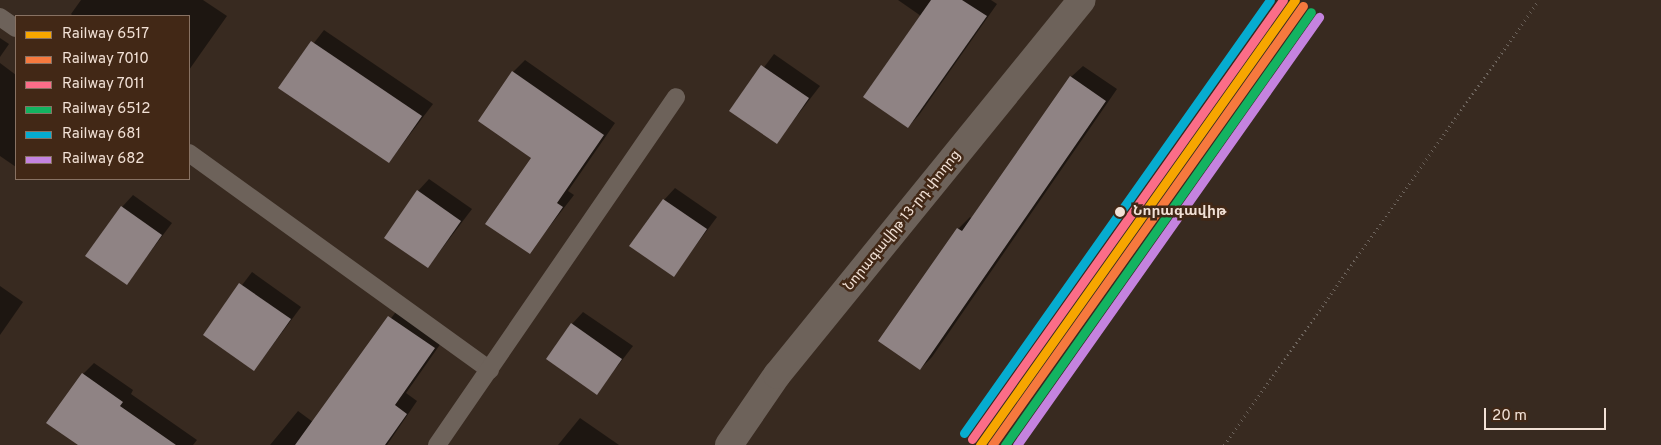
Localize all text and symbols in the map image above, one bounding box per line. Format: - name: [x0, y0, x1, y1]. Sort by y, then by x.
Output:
- legend: [15, 15, 190, 180]
- text: Railway 6517: [62, 25, 149, 44]
- text: Railway 7010: [62, 50, 149, 69]
- text: Railway 7011: [62, 75, 145, 94]
- text: Railway 6512: [62, 100, 150, 119]
- text: Railway 681: [62, 125, 141, 144]
- street label: Նորագավիթ 13-րդ փողոց: [841, 147, 965, 295]
- text: Railway 682: [62, 150, 144, 169]
- marker: Նորագավիթ: [1111, 203, 1129, 221]
- place label: Նորագավիթ: [1133, 204, 1227, 220]
- scale bar: [1486, 398, 1608, 430]
- text: 20 m: [1492, 407, 1527, 426]

